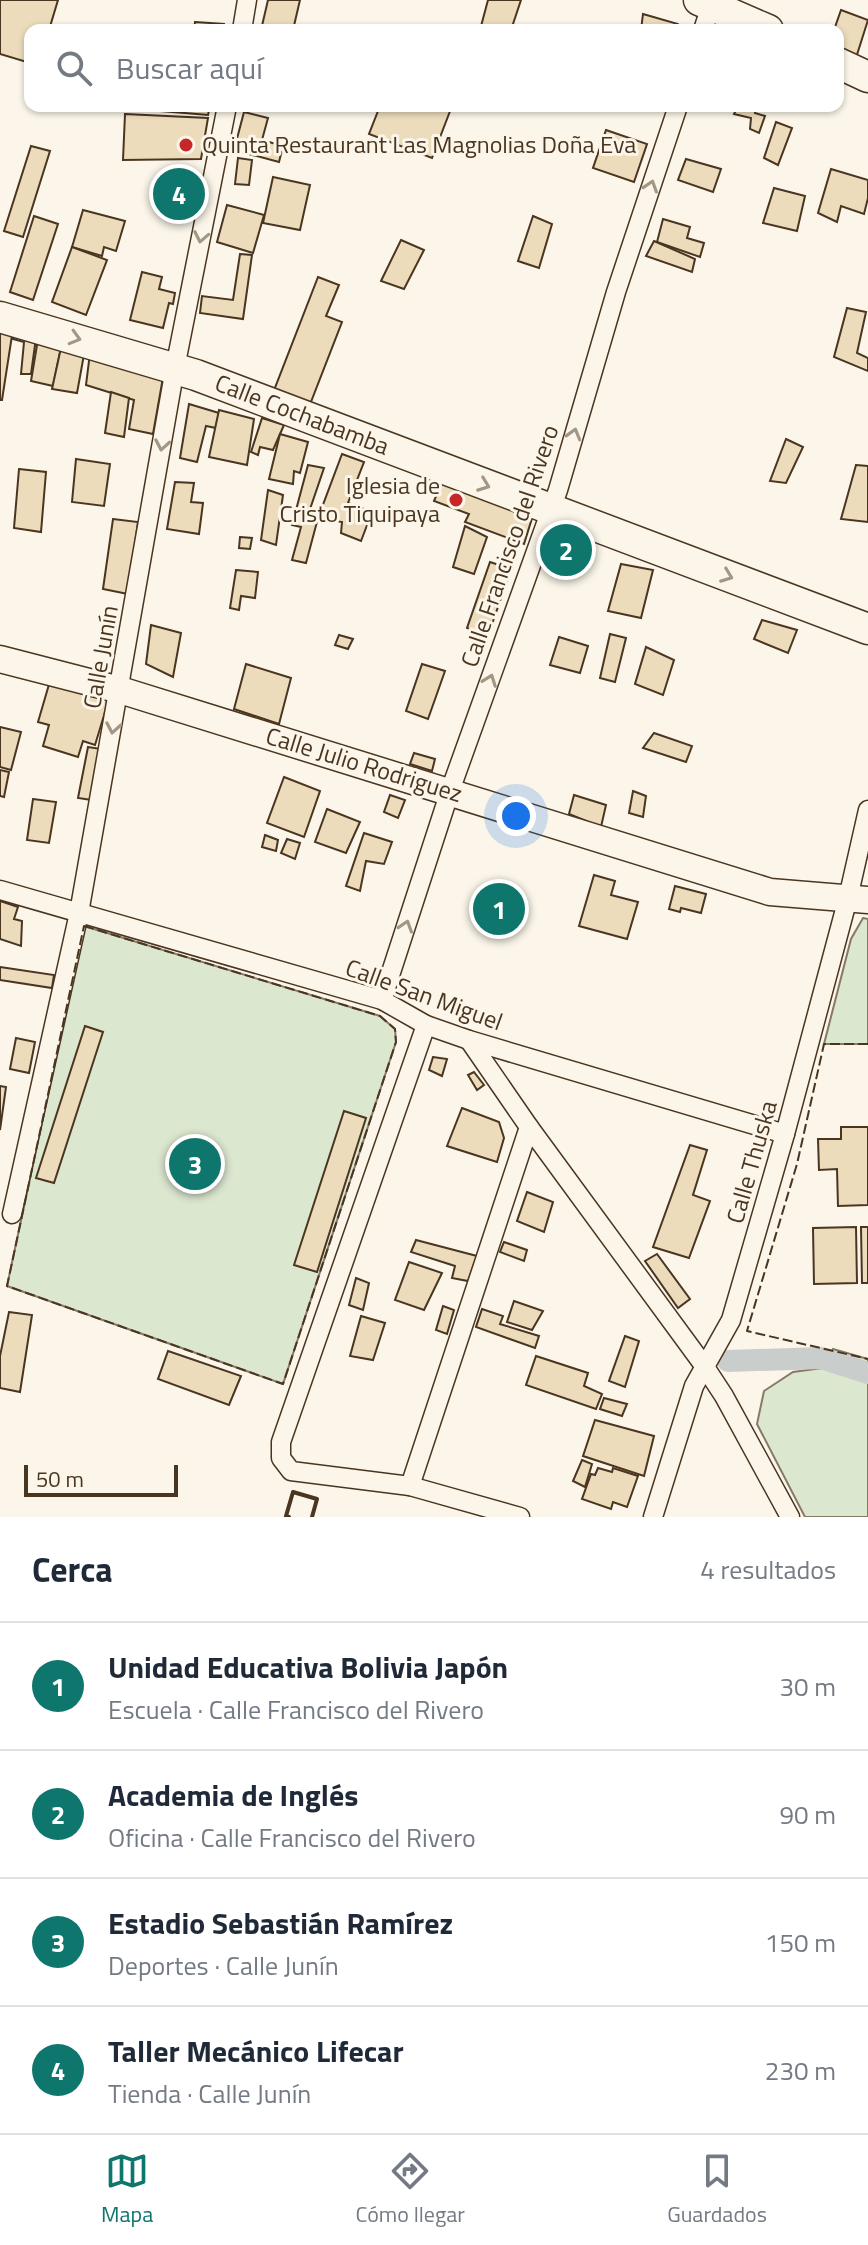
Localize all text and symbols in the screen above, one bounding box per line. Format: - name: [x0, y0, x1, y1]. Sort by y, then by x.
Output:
- search box: [24, 24, 844, 112]
- text: Buscar aquí: [116, 45, 263, 91]
- icon: search: [52, 46, 96, 90]
- place label: Quinta Restaurant Las Magnolias Doña Eva: [202, 126, 636, 162]
- marker: Quinta Restaurant Las Magnolias Doña Eva: [177, 136, 195, 154]
- pin: 4: [153, 164, 205, 224]
- one-way arrow: [642, 180, 658, 194]
- one-way arrow: [193, 231, 210, 244]
- one-way arrow: [67, 329, 81, 346]
- street label: Calle Cochabamba: [210, 364, 395, 464]
- street label: Calle Francisco del Rivero: [451, 420, 567, 672]
- one-way arrow: [565, 428, 581, 442]
- one-way arrow: [154, 438, 171, 451]
- place label: Iglesia de Cristo Tiquipaya: [279, 467, 440, 531]
- one-way arrow: [476, 475, 490, 492]
- marker: Iglesia de Cristo Tiquipaya: [447, 491, 465, 509]
- pin: 2: [540, 520, 592, 580]
- one-way arrow: [719, 567, 733, 583]
- street label: Calle Junín: [73, 602, 127, 711]
- one-way arrow: [480, 674, 496, 688]
- street label: Calle Julio Rodriguez: [262, 717, 467, 811]
- one-way arrow: [105, 722, 122, 735]
- your location: [496, 796, 536, 836]
- pin: 1: [473, 879, 525, 939]
- one-way arrow: [397, 920, 413, 934]
- street label: Calle San Miguel: [341, 949, 508, 1039]
- street label: Calle Thuska: [716, 1096, 786, 1227]
- pin: 3: [169, 1134, 221, 1194]
- scale bar: [24, 1461, 178, 1497]
- text: 50 m: [36, 1462, 84, 1496]
- text: Cerca: [32, 1543, 113, 1595]
- text: 4 resultados: [700, 1550, 836, 1589]
- text: Unidad Educativa Bolivia Japón: [108, 1644, 508, 1690]
- text: 1: [51, 1667, 65, 1706]
- text: 30 m: [779, 1667, 836, 1706]
- text: Escuela · Calle Francisco del Rivero: [108, 1690, 484, 1729]
- text: Academia de Inglés: [108, 1772, 358, 1818]
- text: 2: [51, 1795, 65, 1834]
- text: 90 m: [779, 1795, 836, 1834]
- text: Oficina · Calle Francisco del Rivero: [108, 1818, 476, 1857]
- text: Estadio Sebastián Ramírez: [108, 1900, 453, 1946]
- text: 3: [51, 1923, 65, 1962]
- text: 150 m: [765, 1923, 836, 1962]
- text: Deportes · Calle Junín: [108, 1946, 339, 1985]
- text: Taller Mecánico Lifecar: [108, 2028, 404, 2074]
- text: 4: [51, 2051, 65, 2090]
- text: 230 m: [765, 2051, 836, 2090]
- text: Tienda · Calle Junín: [108, 2074, 311, 2113]
- tab: Mapa: [101, 2149, 153, 2231]
- tab: Cómo llegar: [355, 2149, 465, 2231]
- tab: Guardados: [667, 2149, 767, 2231]

